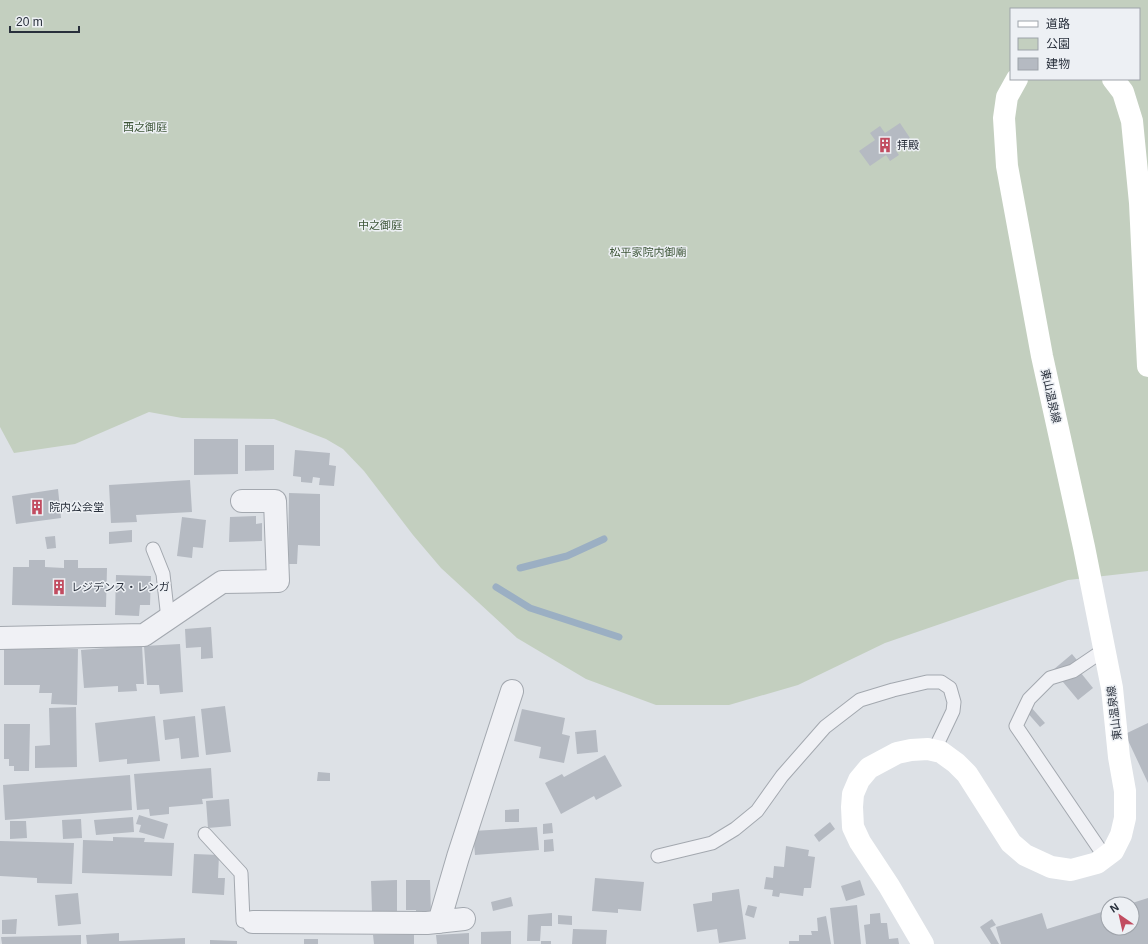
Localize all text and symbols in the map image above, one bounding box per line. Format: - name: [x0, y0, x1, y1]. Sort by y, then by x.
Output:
- scale bar: [10, 8, 79, 34]
- legend: [1010, 8, 1140, 80]
- text: 20 m: [16, 15, 43, 29]
- text: 道路: [1046, 17, 1070, 31]
- text: 公園: [1046, 37, 1070, 51]
- text: 建物: [1046, 57, 1070, 71]
- park label: 西之御庭: [123, 121, 167, 133]
- building icon: 拝殿: [876, 136, 894, 154]
- place label: 拝殿: [897, 139, 919, 151]
- park label: 中之御庭: [358, 219, 402, 231]
- park label: 松平家院内御廟: [610, 246, 687, 258]
- street label: 東山温泉線: [1039, 368, 1063, 424]
- building icon: 院内公会堂: [28, 498, 46, 516]
- place label: 院内公会堂: [49, 501, 104, 513]
- building icon: レジデンス・レンガ: [50, 578, 68, 596]
- place label: レジデンス・レンガ: [71, 581, 170, 593]
- street label: 東山温泉線: [1105, 685, 1123, 741]
- north arrow: [1100, 896, 1140, 936]
- text: N: [1108, 900, 1121, 915]

